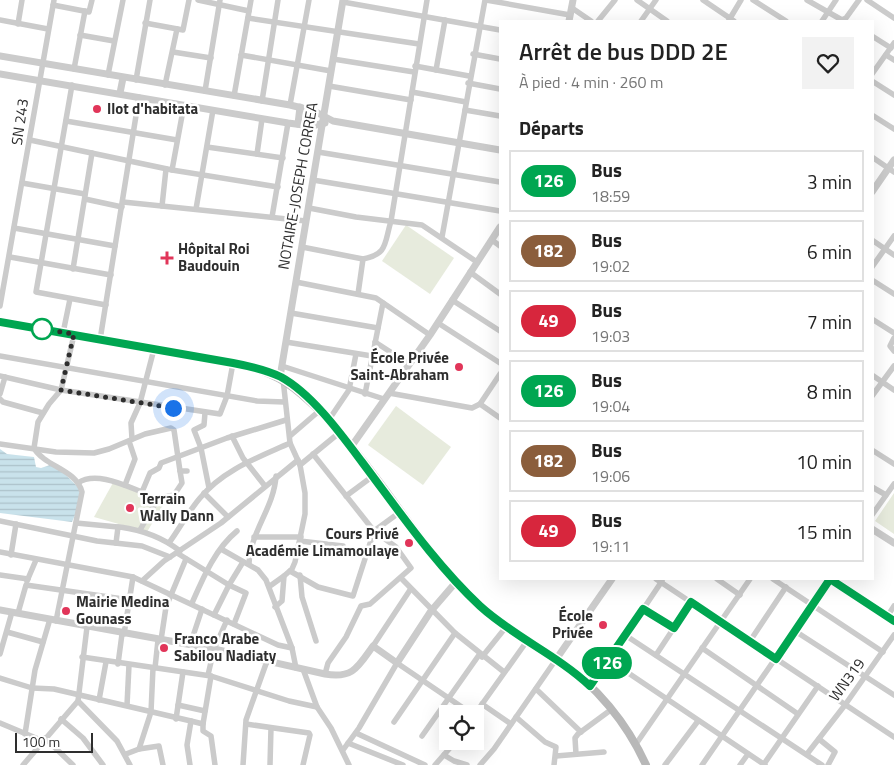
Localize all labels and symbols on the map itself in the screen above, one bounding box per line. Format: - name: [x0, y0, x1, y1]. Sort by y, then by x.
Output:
- street label: SN 243: [5, 97, 34, 147]
- place label: Ilot d'habitata: [107, 97, 198, 120]
- street label: NOTAIRE-JOSEPH CORREA: [271, 100, 324, 271]
- marker: Ilot d'habitata: [91, 103, 103, 115]
- place label: Hôpital Roi Baudouin: [178, 237, 250, 277]
- marker: Hôpital Roi Baudouin: [160, 251, 174, 265]
- unlabelled marker: [31, 318, 53, 340]
- place label: École Privée Saint-Abraham: [350, 346, 449, 386]
- marker: École Privée Saint-Abraham: [453, 361, 465, 373]
- your location: [161, 396, 186, 421]
- place label: Terrain Wally Dann: [140, 487, 214, 527]
- marker: Terrain Wally Dann: [124, 502, 136, 514]
- place label: Cours Privé Académie Limamoulaye: [246, 522, 399, 562]
- marker: Cours Privé Académie Limamoulaye: [403, 537, 415, 549]
- place label: Mairie Medina Gounass: [76, 590, 170, 630]
- place label: École Privée: [552, 604, 593, 644]
- marker: Mairie Medina Gounass: [60, 605, 72, 617]
- marker: École Privée: [597, 619, 609, 631]
- place label: Franco Arabe Sabilou Nadiaty: [174, 627, 277, 667]
- marker: Franco Arabe Sabilou Nadiaty: [158, 642, 170, 654]
- line badge: 126: [578, 647, 636, 679]
- street label: WN319: [823, 653, 870, 706]
- scale bar: [15, 730, 92, 753]

